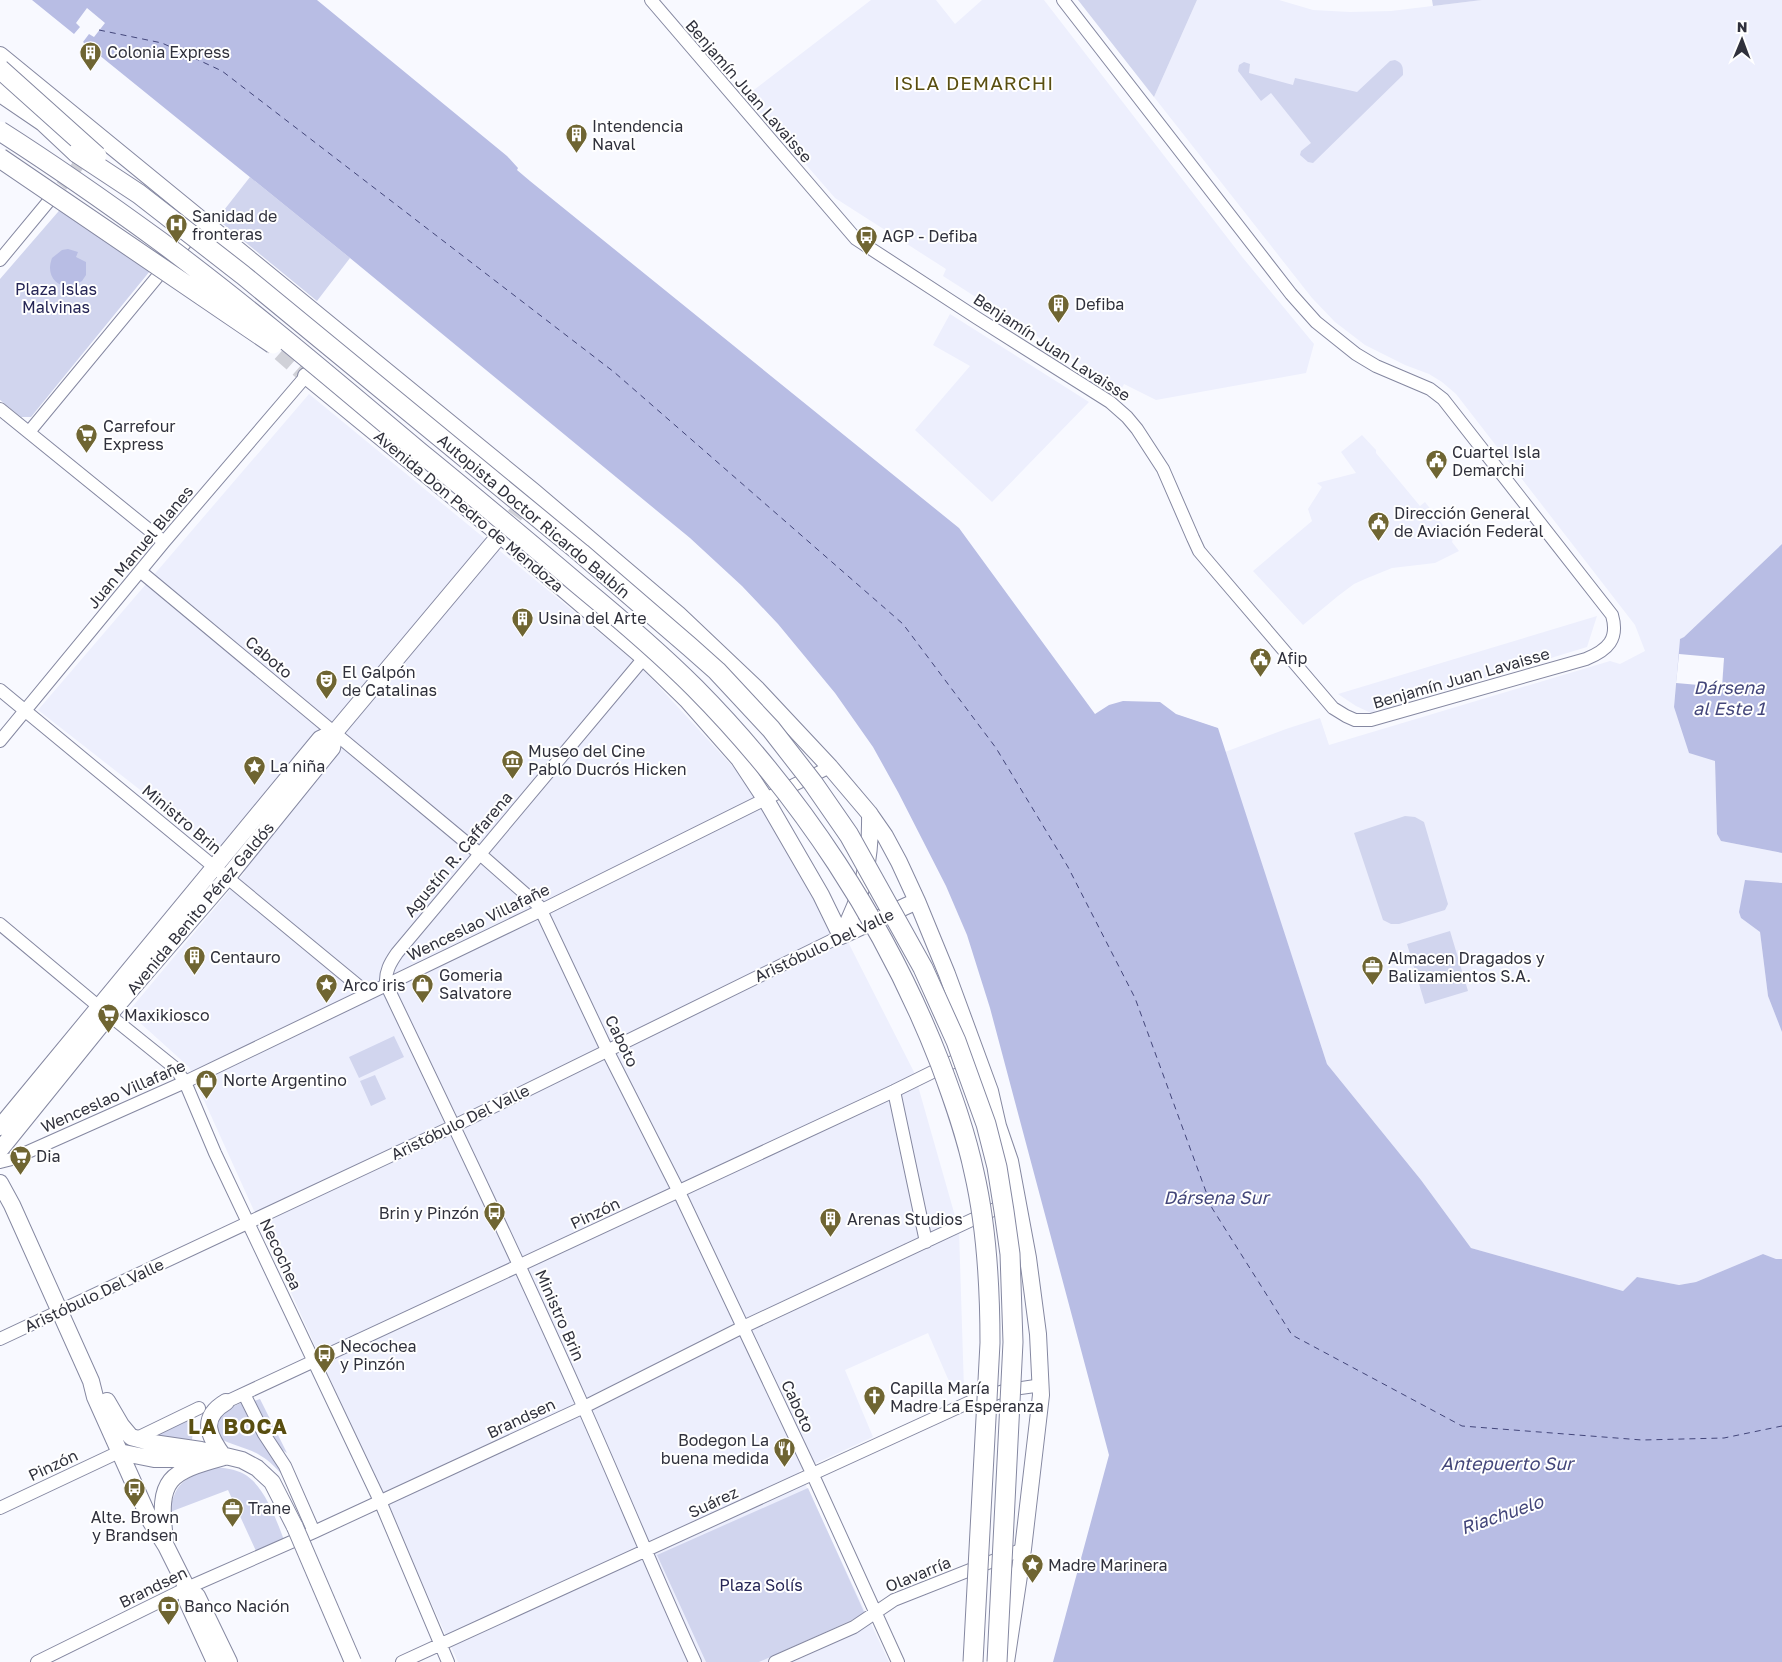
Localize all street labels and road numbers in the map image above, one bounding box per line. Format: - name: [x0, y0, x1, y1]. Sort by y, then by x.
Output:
- street label: Benjamín Juan Lavaisse: [681, 15, 817, 167]
- street label: Benjamín Juan Lavaisse: [970, 289, 1134, 405]
- street label: Avenida Don Pedro de Mendoza: [370, 426, 568, 596]
- street label: Autopista Doctor Ricardo Balbín: [434, 430, 634, 602]
- street label: Juan Manuel Blanes: [83, 481, 197, 613]
- street label: Caboto: [241, 632, 297, 682]
- street label: Benjamín Juan Lavaisse: [1370, 643, 1552, 713]
- street label: Ministro Brin: [138, 780, 226, 858]
- street label: Agustín R. Caffarena: [400, 787, 516, 921]
- street label: Avenida Benito Pérez Galdós: [122, 818, 278, 998]
- street label: Wenceslao Villafañe: [403, 879, 553, 965]
- street label: Aristóbulo Del Valle: [751, 904, 897, 986]
- street label: Caboto: [601, 1012, 643, 1070]
- street label: Wenceslao Villafañe: [38, 1055, 188, 1137]
- street label: Aristóbulo Del Valle: [387, 1080, 533, 1164]
- street label: Pinzón: [567, 1193, 623, 1233]
- street label: Necochea: [256, 1215, 306, 1293]
- street label: Aristóbulo Del Valle: [21, 1254, 167, 1336]
- street label: Ministro Brin: [531, 1266, 589, 1364]
- street label: Caboto: [777, 1377, 819, 1435]
- street label: Brandsen: [484, 1393, 558, 1443]
- street label: Pinzón: [25, 1445, 81, 1485]
- street label: Suárez: [685, 1482, 741, 1522]
- street label: Olavarría: [882, 1552, 954, 1596]
- street label: Brandsen: [116, 1562, 190, 1612]

